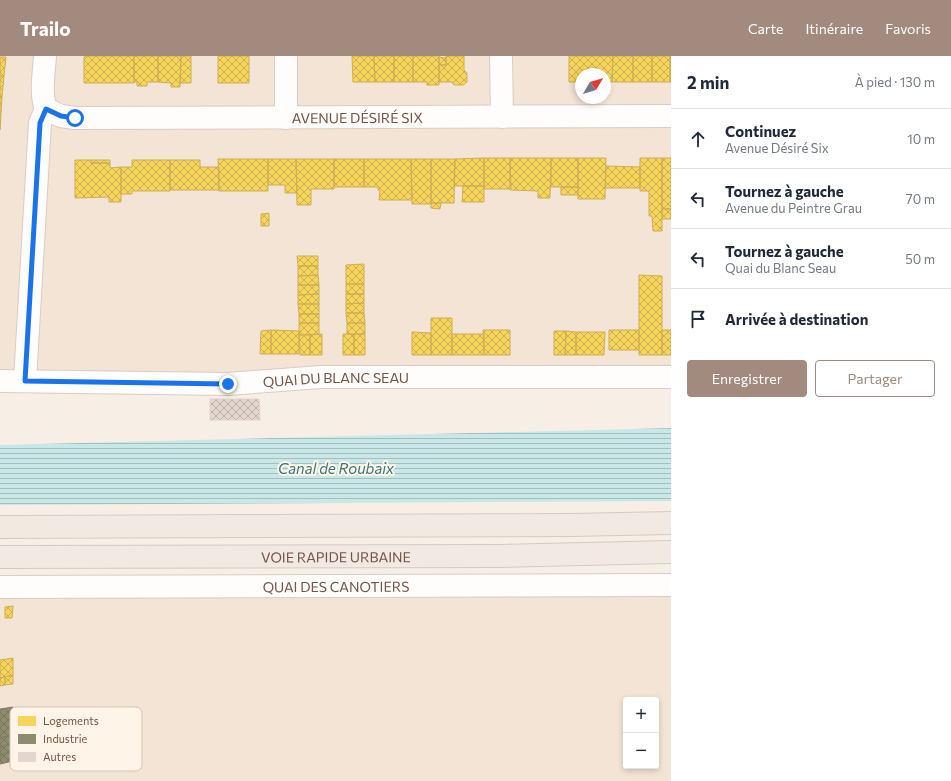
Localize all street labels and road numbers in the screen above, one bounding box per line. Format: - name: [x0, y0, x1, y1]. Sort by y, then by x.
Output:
- street label: AVENUE DÉSIRÉ SIX: [292, 108, 423, 126]
- street label: QUAI DU BLANC SEAU: [262, 369, 409, 390]
- street label: VOIE RAPIDE URBAINE: [261, 548, 411, 565]
- street label: QUAI DES CANOTIERS: [263, 577, 409, 595]

